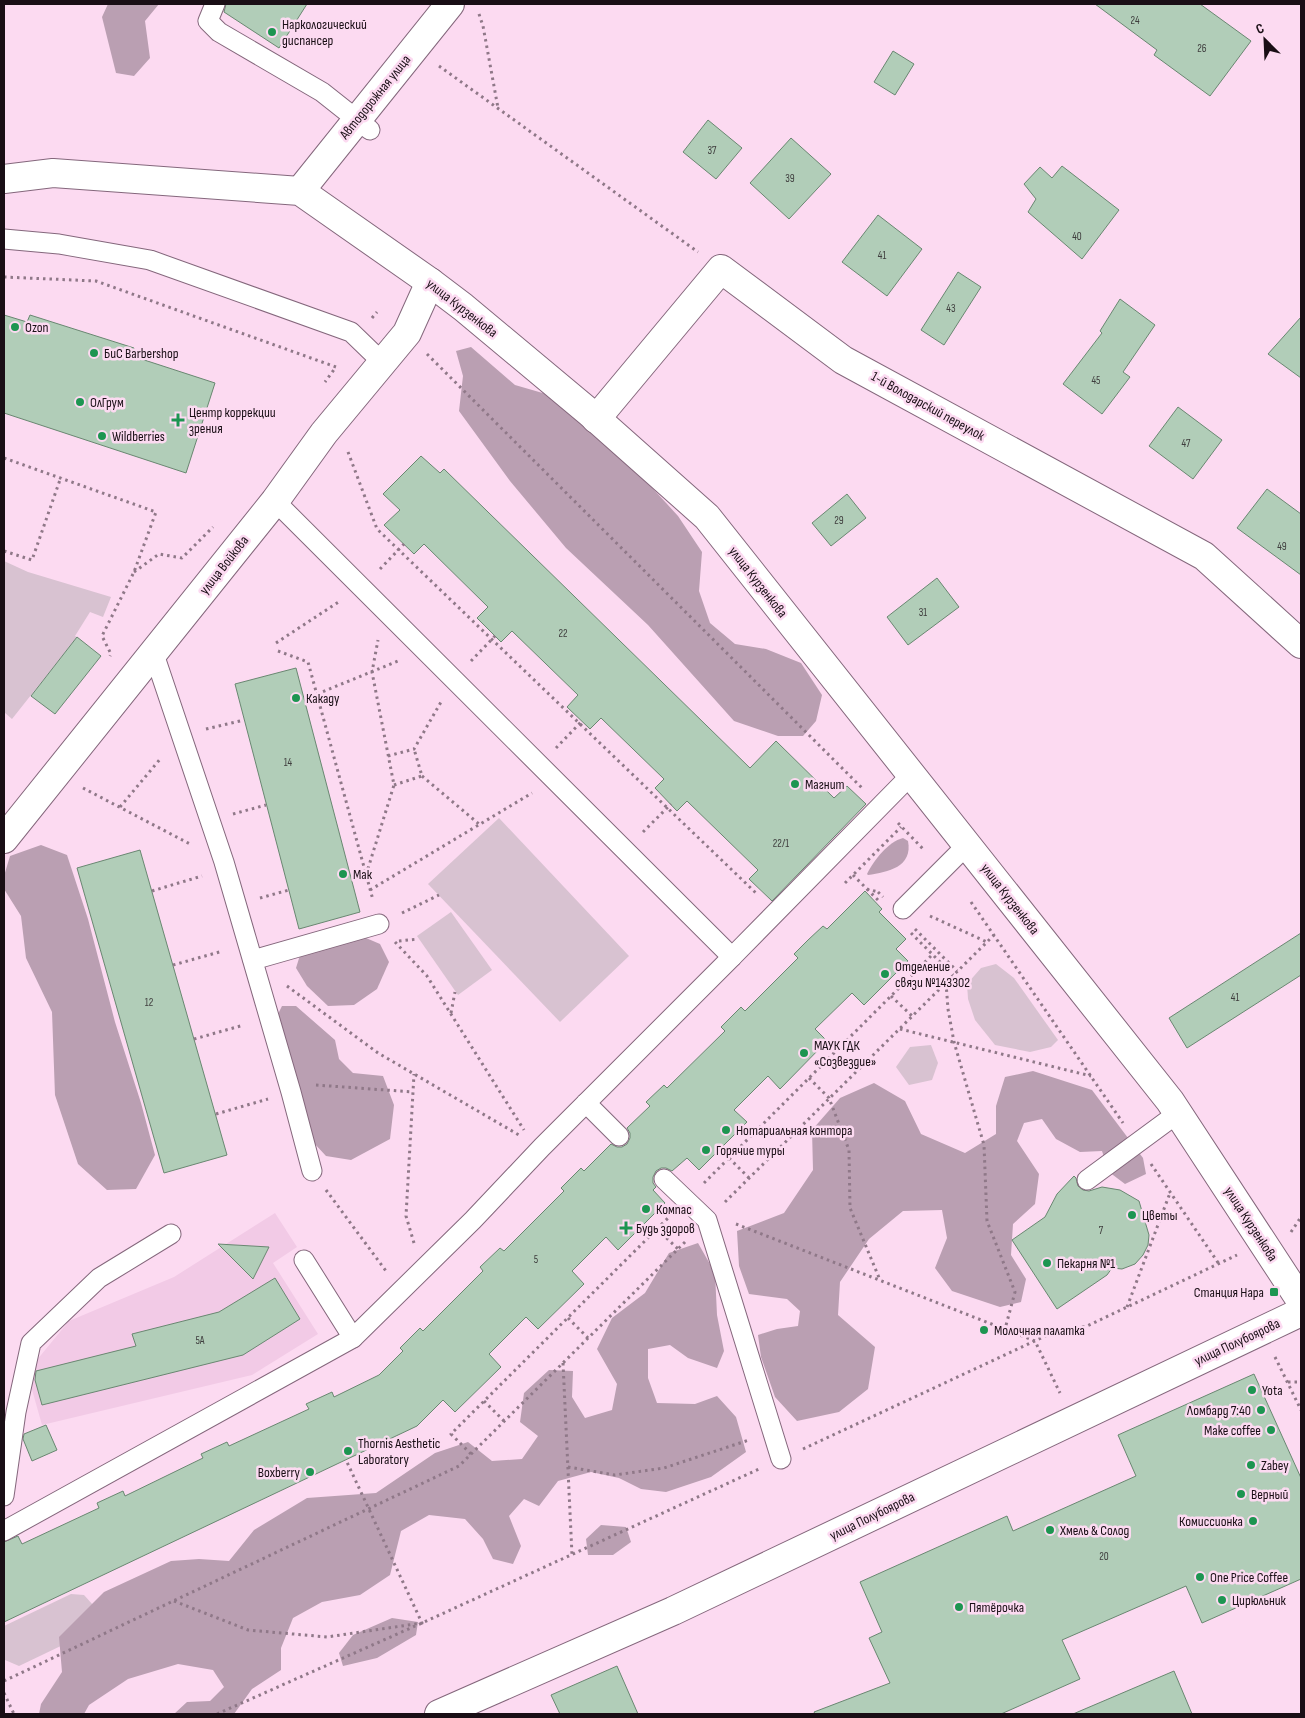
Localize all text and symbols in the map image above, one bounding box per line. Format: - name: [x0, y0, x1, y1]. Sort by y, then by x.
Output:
- house number: 24: [1130, 14, 1140, 27]
- north arrow: [1240, 15, 1290, 65]
- place label: Наркологический диспансер: [282, 16, 367, 49]
- text: С: [1253, 19, 1267, 38]
- marker: Наркологический диспансер: [266, 26, 278, 38]
- house number: 26: [1197, 42, 1207, 55]
- street label: Автодорожная улица: [335, 51, 414, 143]
- house number: 37: [707, 144, 717, 157]
- house number: 39: [785, 172, 795, 185]
- house number: 40: [1072, 230, 1082, 243]
- house number: 41: [878, 249, 886, 262]
- street label: улица Курзенкова: [423, 275, 501, 341]
- house number: 43: [946, 302, 956, 315]
- place label: Ozon: [25, 319, 49, 336]
- marker: Ozon: [9, 321, 21, 333]
- place label: БиС Barbershop: [104, 345, 179, 362]
- marker: БиС Barbershop: [88, 347, 100, 359]
- street label: 1-й Володарский переулок: [868, 368, 988, 445]
- house number: 45: [1091, 374, 1101, 387]
- place label: ОлГрум: [90, 394, 124, 411]
- marker: ОлГрум: [74, 396, 86, 408]
- place label: Центр коррекции зрения: [189, 404, 276, 437]
- marker: Центр коррекции зрения: [171, 413, 185, 427]
- place label: Wildberries: [112, 428, 165, 445]
- marker: Wildberries: [96, 430, 108, 442]
- house number: 47: [1182, 437, 1191, 450]
- house number: 29: [834, 514, 844, 527]
- street label: улица Войкова: [196, 532, 252, 598]
- house number: 49: [1277, 540, 1287, 553]
- street label: улица Курзенкова: [725, 543, 791, 621]
- house number: 31: [919, 606, 927, 619]
- house number: 22: [558, 627, 568, 640]
- place label: Какаду: [306, 690, 340, 707]
- marker: Какаду: [290, 692, 302, 704]
- house number: 14: [284, 756, 293, 769]
- place label: Магнит: [805, 776, 845, 793]
- marker: Магнит: [789, 778, 801, 790]
- house number: 22/1: [773, 837, 789, 850]
- street label: улица Курзенкова: [977, 860, 1043, 938]
- place label: Мак: [353, 866, 373, 883]
- marker: Мак: [337, 868, 349, 880]
- place label: Отделение связи №143302: [895, 958, 970, 991]
- marker: Отделение связи №143302: [879, 968, 891, 980]
- house number: 41: [1231, 991, 1239, 1004]
- house number: 12: [145, 996, 154, 1009]
- place label: МАУК ГДК «Созвездие»: [814, 1037, 876, 1070]
- marker: МАУК ГДК «Созвездие»: [798, 1047, 810, 1059]
- place label: Нотариальная контора: [736, 1122, 852, 1139]
- marker: Нотариальная контора: [720, 1124, 732, 1136]
- place label: Горячие туры: [716, 1142, 785, 1159]
- marker: Горячие туры: [700, 1144, 712, 1156]
- street label: улица Курзенкова: [1221, 1184, 1281, 1264]
- place label: Компас: [656, 1201, 692, 1218]
- marker: Компас: [640, 1203, 652, 1215]
- place label: Цветы: [1142, 1207, 1177, 1224]
- marker: Цветы: [1126, 1209, 1138, 1221]
- place label: Будь здоров: [636, 1220, 695, 1237]
- marker: Будь здоров: [620, 1222, 632, 1234]
- house number: 7: [1099, 1224, 1104, 1237]
- house number: 5: [534, 1253, 538, 1266]
- place label: Пекарня №1: [1057, 1255, 1115, 1272]
- marker: Пекарня №1: [1041, 1257, 1053, 1269]
- place label: Станция Нара: [1194, 1284, 1264, 1301]
- marker: Станция Нара: [1268, 1286, 1280, 1298]
- street label: улица Полубоярова: [1191, 1315, 1283, 1369]
- place label: Молочная палатка: [994, 1322, 1085, 1339]
- marker: Молочная палатка: [978, 1324, 990, 1336]
- house number: 5А: [195, 1334, 205, 1347]
- place label: Yota: [1262, 1382, 1283, 1399]
- marker: Yota: [1246, 1384, 1258, 1396]
- place label: Ломбард 7:40: [1186, 1402, 1251, 1419]
- marker: Ломбард 7:40: [1255, 1404, 1267, 1416]
- place label: Make coffee: [1204, 1422, 1261, 1439]
- marker: Make coffee: [1265, 1424, 1277, 1436]
- place label: Thornis Aesthetic Laboratory: [358, 1435, 440, 1468]
- marker: Thornis Aesthetic Laboratory: [342, 1445, 354, 1457]
- place label: Zabey: [1261, 1457, 1289, 1474]
- marker: Zabey: [1245, 1459, 1257, 1471]
- place label: Boxberry: [258, 1464, 301, 1481]
- marker: Boxberry: [304, 1466, 316, 1478]
- place label: Верный: [1251, 1486, 1288, 1503]
- street label: улица Полубоярова: [827, 1488, 917, 1544]
- marker: Верный: [1235, 1488, 1247, 1500]
- place label: Комиссионка: [1179, 1513, 1243, 1530]
- marker: Комиссионка: [1247, 1515, 1259, 1527]
- place label: Хмель & Солод: [1059, 1522, 1129, 1539]
- marker: Хмель & Солод: [1044, 1524, 1056, 1536]
- house number: 20: [1099, 1550, 1109, 1563]
- place label: One Price Coffee: [1210, 1569, 1288, 1586]
- marker: One Price Coffee: [1194, 1571, 1206, 1583]
- place label: Цирюльник: [1232, 1592, 1287, 1609]
- marker: Цирюльник: [1216, 1594, 1228, 1606]
- place label: Пятёрочка: [969, 1599, 1024, 1616]
- marker: Пятёрочка: [953, 1601, 965, 1613]

